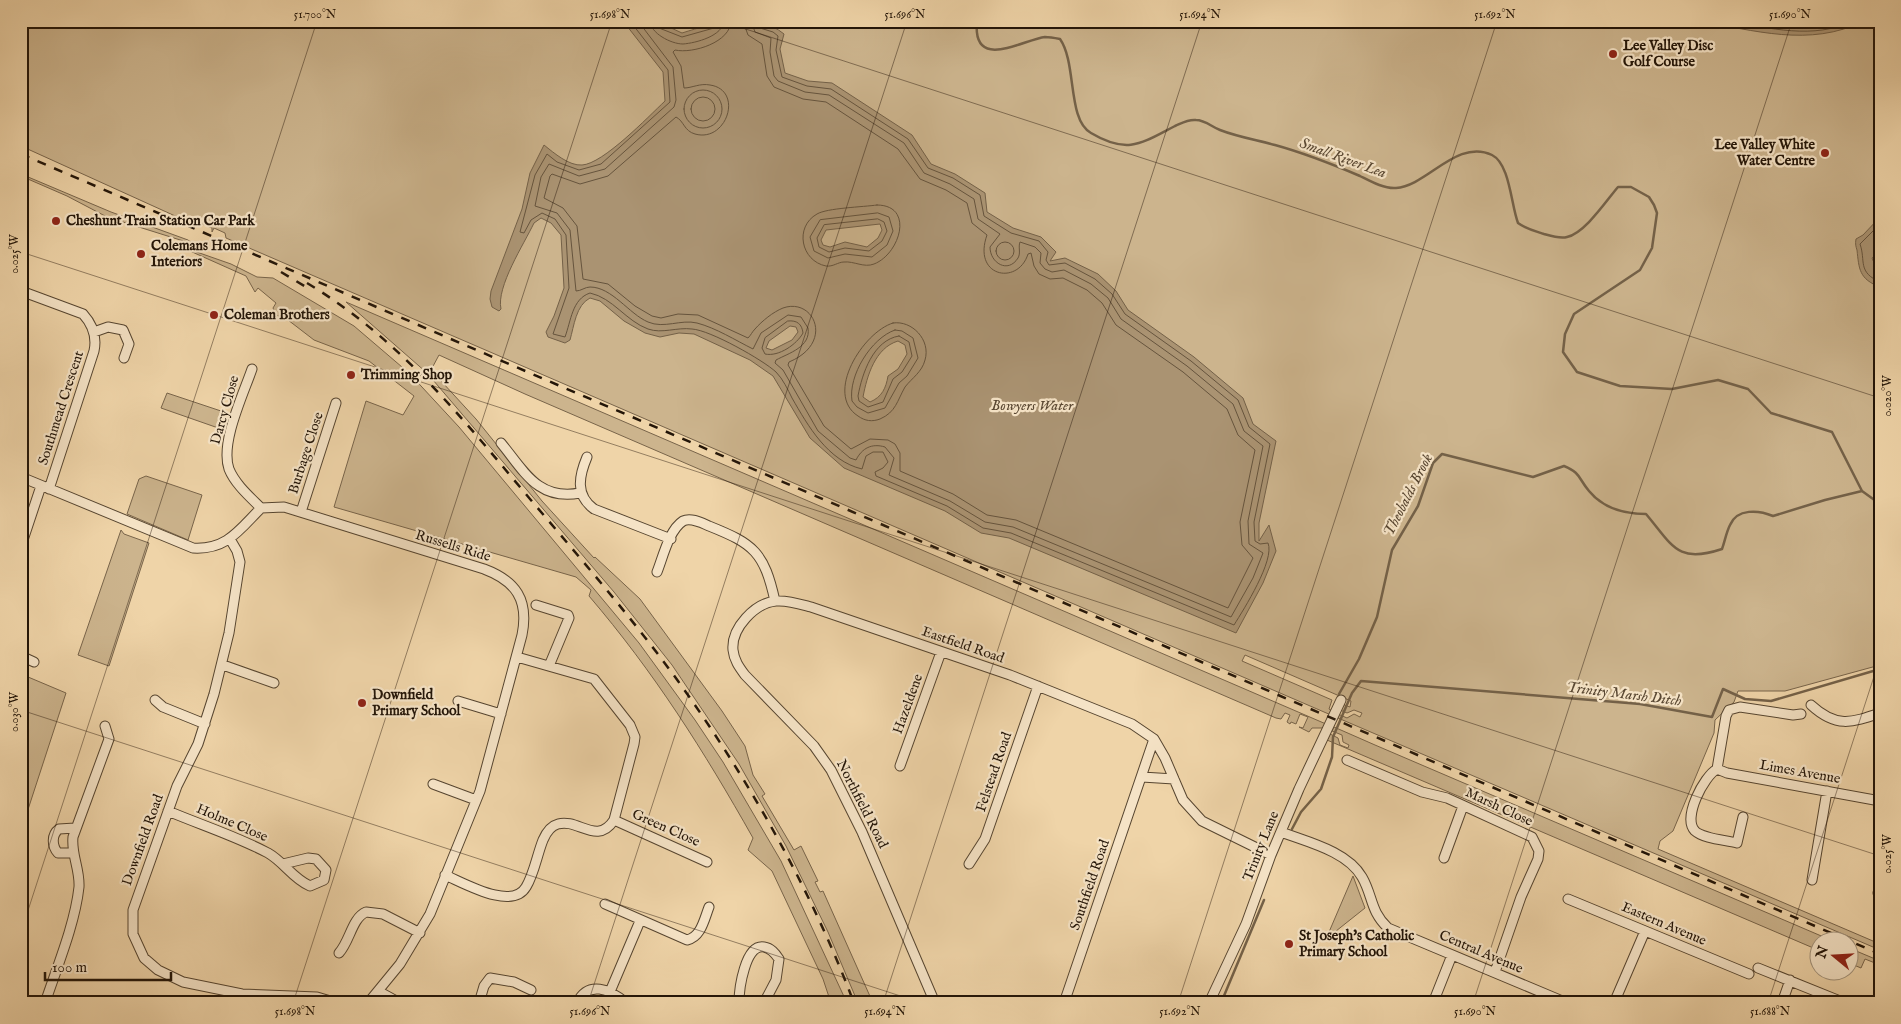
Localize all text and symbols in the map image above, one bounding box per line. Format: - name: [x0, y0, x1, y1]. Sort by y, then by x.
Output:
- text: 51.700°N: [294, 7, 337, 22]
- text: 51.698°N: [590, 7, 631, 22]
- text: 51.696°N: [885, 7, 926, 22]
- text: 51.694°N: [1179, 7, 1221, 22]
- text: 51.692°N: [1474, 7, 1516, 22]
- text: 51.690°N: [1769, 7, 1811, 22]
- place label: Lee Valley Disc Golf Course: [1623, 37, 1713, 71]
- marker: Lee Valley Disc Golf Course: [1607, 48, 1619, 60]
- water label: Small River Lea: [1297, 134, 1389, 183]
- place label: Lee Valley White Water Centre: [1714, 136, 1816, 170]
- marker: Lee Valley White Water Centre: [1819, 147, 1831, 159]
- place label: Cheshunt Train Station Car Park: [66, 212, 255, 230]
- marker: Cheshunt Train Station Car Park: [50, 215, 62, 227]
- text: 0.025°W: [7, 234, 22, 274]
- place label: Colemans Home Interiors: [151, 237, 248, 271]
- marker: Colemans Home Interiors: [135, 248, 147, 260]
- place label: Coleman Brothers: [224, 306, 330, 324]
- marker: Coleman Brothers: [208, 309, 220, 321]
- street label: Southmead Crescent: [34, 348, 88, 467]
- place label: Trimming Shop: [360, 366, 453, 384]
- marker: Trimming Shop: [345, 369, 357, 381]
- street label: Darcy Close: [207, 373, 244, 447]
- text: 0.020°W: [1880, 375, 1895, 417]
- water label: Bowyers Water: [991, 396, 1074, 415]
- street label: Burbage Close: [284, 409, 328, 496]
- water label: Theobalds Brook: [1379, 451, 1437, 539]
- street label: Russells Ride: [413, 526, 493, 566]
- street label: Eastfield Road: [919, 622, 1007, 668]
- street label: Hazeldene: [889, 671, 927, 736]
- water label: Trinity Marsh Ditch: [1565, 678, 1683, 711]
- place label: Downfield Primary School: [372, 686, 462, 720]
- text: 0.030°W: [7, 691, 22, 732]
- marker: Downfield Primary School: [356, 697, 368, 709]
- street label: Felstead Road: [972, 729, 1016, 814]
- street label: Limes Avenue: [1758, 756, 1842, 788]
- street label: Northfield Road: [832, 757, 892, 852]
- street label: Marsh Close: [1462, 784, 1536, 831]
- street label: Downfield Road: [118, 791, 168, 888]
- street label: Holme Close: [193, 800, 271, 846]
- street label: Green Close: [629, 805, 703, 851]
- street label: Trinity Lane: [1239, 808, 1283, 884]
- text: 0.025°W: [1880, 834, 1895, 874]
- street label: Southfield Road: [1066, 837, 1114, 933]
- street label: Eastern Avenue: [1619, 898, 1710, 950]
- street label: Central Avenue: [1436, 926, 1526, 978]
- place label: St Joseph's Catholic Primary School: [1299, 927, 1414, 961]
- north arrow: [1808, 932, 1858, 982]
- marker: St Joseph's Catholic Primary School: [1283, 938, 1295, 950]
- text: N: [1812, 944, 1833, 962]
- scale bar: [45, 949, 171, 981]
- text: 100 m: [52, 958, 88, 977]
- text: 51.698°N: [275, 1004, 316, 1019]
- text: 51.696°N: [570, 1004, 611, 1019]
- text: 51.694°N: [864, 1004, 906, 1019]
- text: 51.692°N: [1159, 1004, 1201, 1019]
- text: 51.690°N: [1454, 1004, 1496, 1019]
- text: 51.688°N: [1750, 1004, 1791, 1019]

